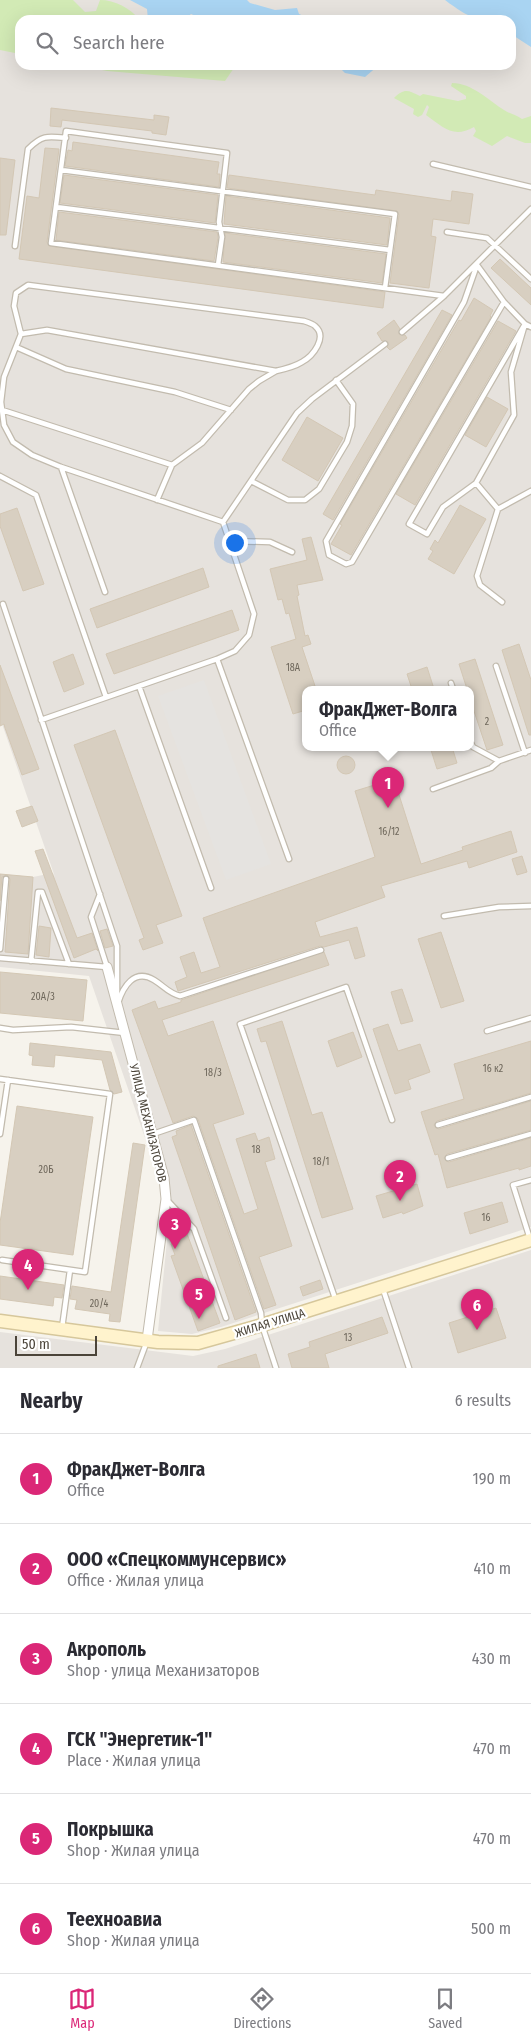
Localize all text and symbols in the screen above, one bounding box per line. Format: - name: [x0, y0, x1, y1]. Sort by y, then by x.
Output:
- search box: [15, 15, 516, 70]
- icon: search: [33, 29, 61, 57]
- text: Search here: [73, 31, 165, 54]
- your location: [222, 530, 248, 556]
- house number: 18А: [286, 662, 301, 674]
- popup: [302, 686, 474, 751]
- text: ФракДжет-Волга: [319, 698, 457, 721]
- house number: 2: [485, 716, 490, 728]
- text: Office: [319, 721, 357, 740]
- pin: 1: [372, 767, 404, 808]
- house number: 16/12: [378, 826, 400, 838]
- house number: 20А/3: [31, 991, 55, 1003]
- street label: УЛИЦА МЕХАНИЗАТОРОВ: [126, 1061, 170, 1184]
- house number: 16 к2: [483, 1063, 504, 1075]
- house number: 18/3: [204, 1067, 222, 1079]
- house number: 18: [252, 1144, 260, 1156]
- house number: 18/1: [313, 1156, 329, 1168]
- pin: 2: [384, 1160, 416, 1201]
- house number: 20Б: [39, 1164, 53, 1176]
- pin: 3: [159, 1208, 191, 1249]
- house number: 16: [482, 1212, 490, 1224]
- pin: 4: [12, 1249, 44, 1290]
- pin: 5: [183, 1278, 215, 1319]
- pin: 6: [461, 1289, 493, 1330]
- house number: 20/4: [90, 1298, 108, 1310]
- street label: ЖИЛАЯ УЛИЦА: [233, 1306, 307, 1340]
- house number: 13: [344, 1332, 353, 1344]
- scale bar: [15, 1333, 98, 1356]
- text: 50 m: [22, 1336, 50, 1353]
- text: Nearby: [20, 1388, 82, 1414]
- text: 6 results: [455, 1391, 511, 1410]
- text: ФракДжет-Волга: [67, 1458, 205, 1481]
- text: 1: [33, 1469, 39, 1488]
- text: 190 m: [473, 1469, 511, 1488]
- text: Office: [67, 1481, 105, 1500]
- text: ООО «Спецкоммунсервис»: [67, 1548, 287, 1571]
- text: 2: [32, 1559, 40, 1578]
- text: 410 m: [473, 1559, 511, 1578]
- text: Office · Жилая улица: [67, 1571, 204, 1590]
- text: Акрополь: [67, 1638, 146, 1661]
- text: 3: [32, 1649, 40, 1668]
- text: 430 m: [472, 1649, 511, 1668]
- text: Shop · улица Механизаторов: [67, 1661, 260, 1680]
- text: ГСК "Энергетик-1": [67, 1728, 212, 1751]
- text: 4: [32, 1739, 40, 1758]
- text: 470 m: [473, 1739, 511, 1758]
- text: Place · Жилая улица: [67, 1751, 201, 1770]
- text: Покрышка: [67, 1818, 154, 1841]
- text: 5: [32, 1829, 40, 1848]
- text: 470 m: [473, 1829, 511, 1848]
- text: Shop · Жилая улица: [67, 1841, 200, 1860]
- text: Теехноавиа: [67, 1908, 162, 1931]
- text: 6: [32, 1919, 40, 1938]
- text: 500 m: [471, 1919, 511, 1938]
- text: Shop · Жилая улица: [67, 1931, 200, 1950]
- tab: Map: [68, 1985, 96, 2032]
- tab: Directions: [233, 1985, 291, 2032]
- tab: Saved: [428, 1985, 463, 2032]

